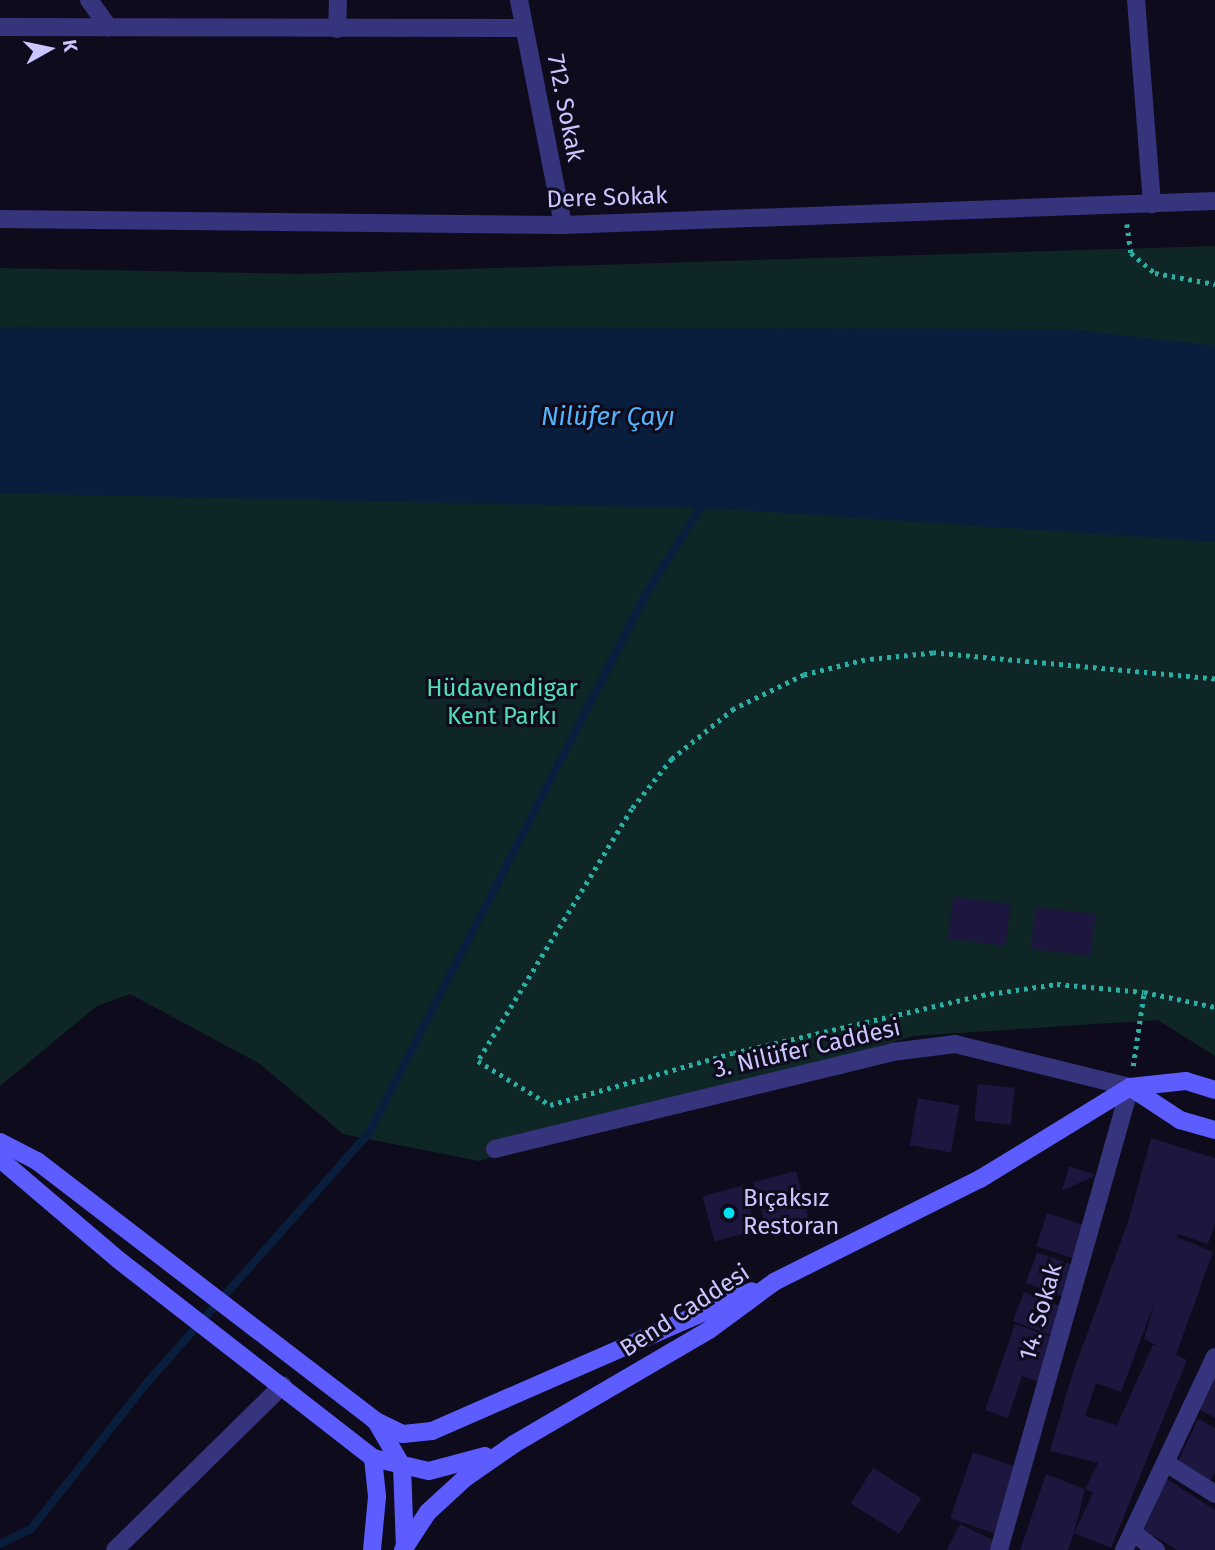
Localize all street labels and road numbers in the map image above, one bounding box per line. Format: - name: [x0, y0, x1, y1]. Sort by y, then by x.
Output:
- street label: 712. Sokak: [540, 52, 590, 164]
- street label: Dere Sokak: [546, 181, 668, 215]
- street label: 3. Nilüfer Caddesi: [711, 1014, 903, 1084]
- street label: Bend Caddesi: [615, 1258, 755, 1364]
- street label: 14. Sokak: [1013, 1260, 1069, 1364]

